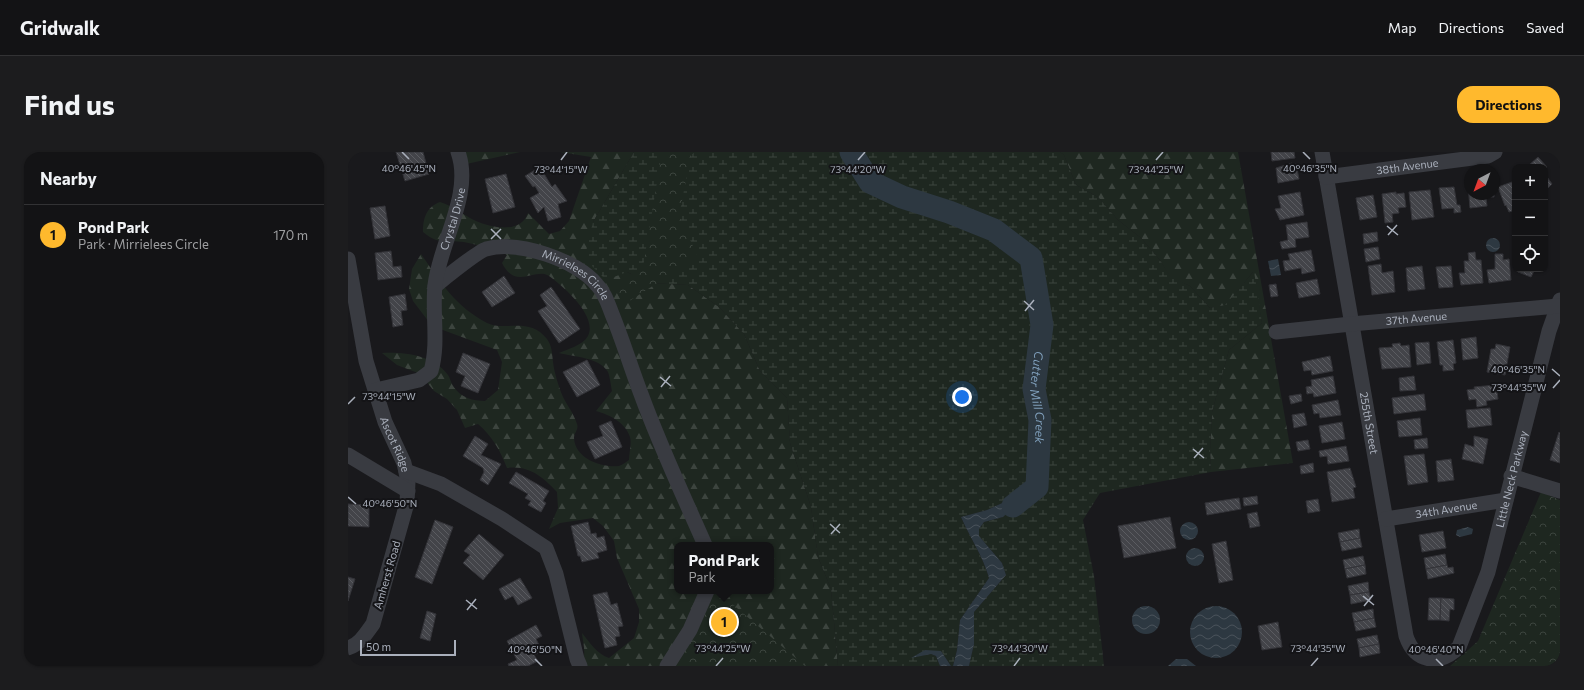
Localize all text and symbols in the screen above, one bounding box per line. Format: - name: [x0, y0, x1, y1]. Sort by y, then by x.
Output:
- text: Gridwalk: [20, 16, 100, 39]
- text: Map: [1388, 19, 1417, 36]
- text: Directions: [1439, 19, 1504, 36]
- text: Saved: [1526, 19, 1564, 36]
- button: Directions: [1457, 86, 1560, 123]
- text: Find us: [24, 87, 115, 121]
- street label: 38th Avenue: [1375, 155, 1439, 176]
- text: 40°46'45"N: [382, 162, 436, 174]
- text: 40°46'35"N: [1283, 162, 1337, 174]
- text: 73°44'15"W: [534, 163, 588, 175]
- text: 73°44'20"W: [830, 163, 886, 175]
- text: 73°44'25"W: [1129, 163, 1183, 175]
- north arrow: [1464, 164, 1500, 200]
- map controls: [1512, 164, 1548, 272]
- button: +: [1512, 164, 1548, 200]
- text: Nearby: [40, 168, 97, 189]
- street label: Crystal Drive: [437, 187, 467, 252]
- button: −: [1512, 200, 1548, 236]
- text: Pond Park: [78, 218, 149, 236]
- text: 1: [50, 227, 56, 243]
- text: 170 m: [273, 227, 308, 243]
- text: Park · Mirrielees Circle: [78, 236, 209, 252]
- button: locate: [1512, 236, 1548, 272]
- street label: Mirrielees Circle: [541, 246, 613, 302]
- street label: 37th Avenue: [1385, 309, 1448, 327]
- water label: Cutter Mill Creek: [1028, 350, 1048, 444]
- text: 40°46'35"N: [1491, 363, 1545, 375]
- text: 73°44'35"W: [1491, 381, 1547, 393]
- your location: [952, 387, 972, 407]
- text: 73°44'15"W: [362, 390, 416, 402]
- street label: 255th Street: [1358, 391, 1381, 455]
- street label: Ascot Ridge: [378, 415, 413, 473]
- street label: Little Neck Parkway: [1493, 429, 1530, 529]
- text: 40°46'50"N: [363, 497, 417, 509]
- street label: 34th Avenue: [1414, 498, 1478, 520]
- street label: Amherst Road: [371, 539, 403, 611]
- popup: [674, 542, 774, 594]
- text: Pond Park: [688, 551, 760, 569]
- text: Park: [688, 569, 716, 585]
- pin: 1: [711, 607, 737, 637]
- scale bar: [360, 638, 456, 657]
- text: 50 m: [366, 640, 391, 653]
- text: 73°44'25"W: [696, 642, 750, 654]
- text: 73°44'30"W: [992, 642, 1048, 654]
- text: 73°44'35"W: [1290, 642, 1346, 654]
- text: 40°46'50"N: [508, 643, 562, 655]
- text: 40°46'40"N: [1408, 643, 1464, 655]

